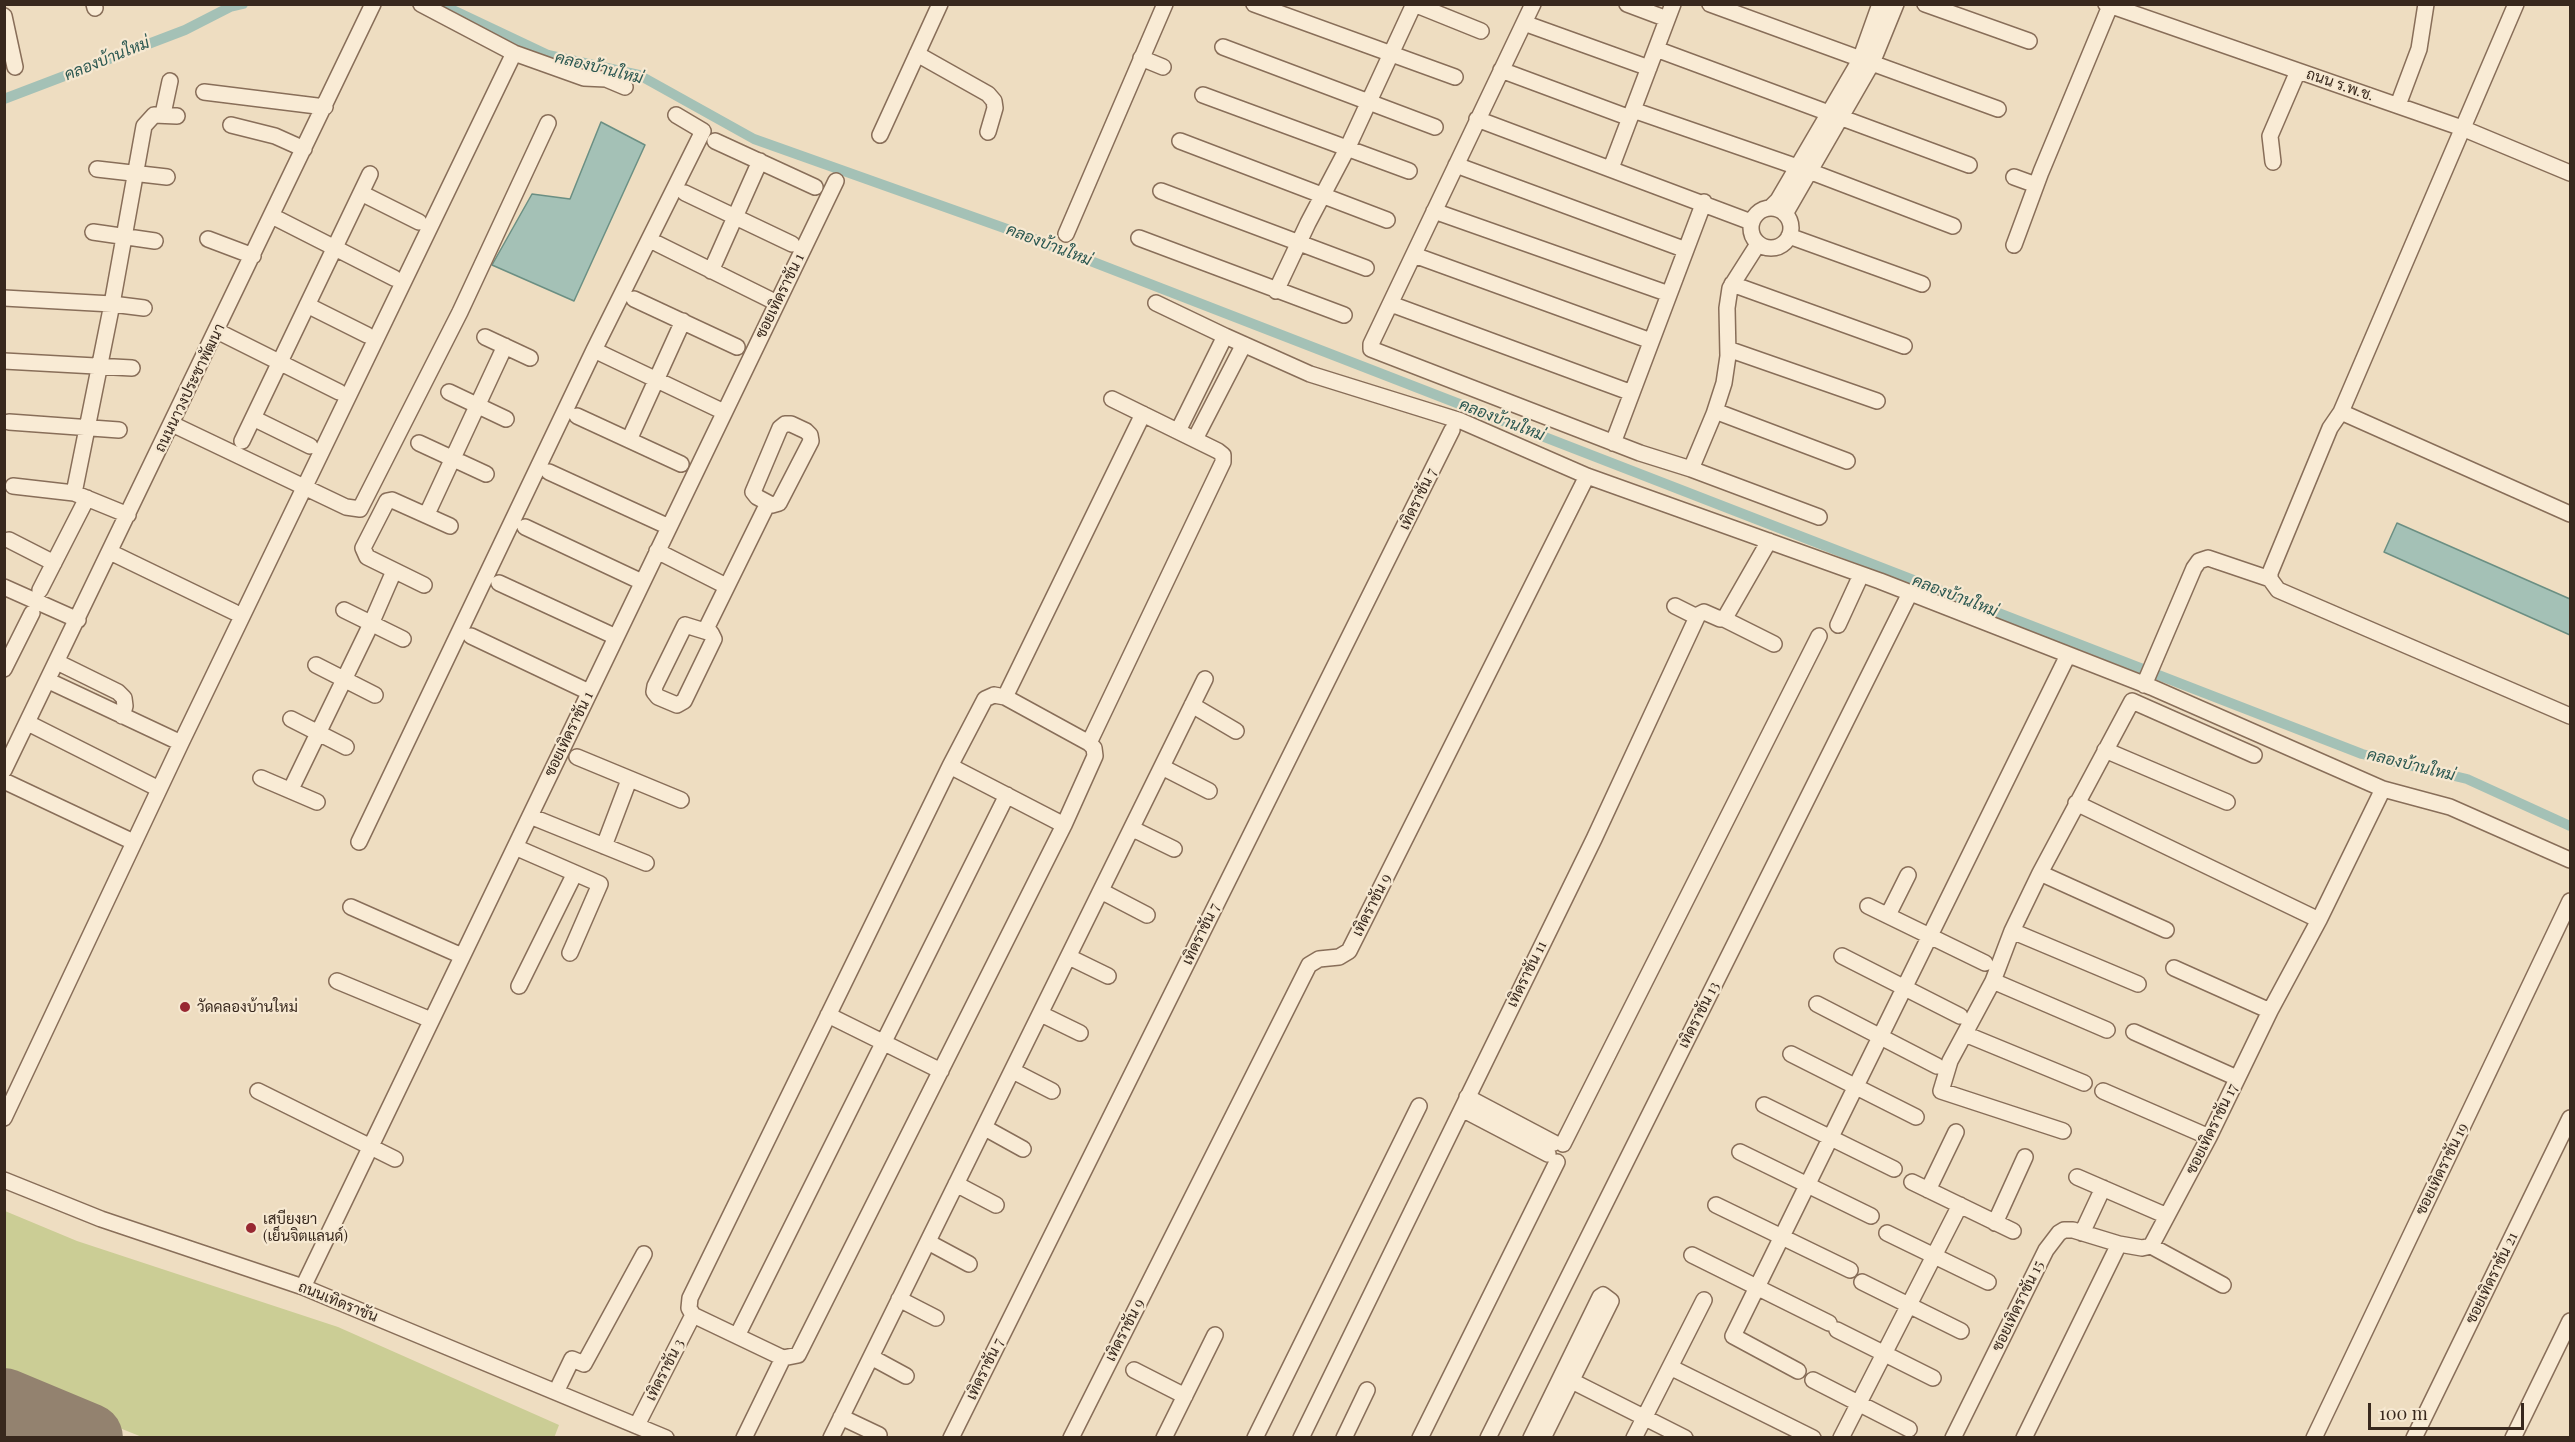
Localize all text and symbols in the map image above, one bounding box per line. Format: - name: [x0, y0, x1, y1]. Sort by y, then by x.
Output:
- water label: คลองบ้านใหม่: [62, 33, 152, 85]
- water label: คลองบ้านใหม่: [553, 48, 645, 88]
- street label: ถนน ร.พ.ช.: [2304, 65, 2376, 105]
- water label: คลองบ้านใหม่: [1004, 220, 1094, 270]
- street label: ซอยเทิดราชัน 1: [752, 250, 808, 342]
- street label: ถนนนาวงประชาพัฒนา: [151, 321, 229, 455]
- water label: คลองบ้านใหม่: [1457, 395, 1547, 445]
- street label: เทิดราชัน 7: [1395, 465, 1441, 533]
- water label: คลองบ้านใหม่: [1910, 571, 2000, 621]
- street label: ซอยเทิดราชัน 1: [541, 688, 597, 780]
- water label: คลองบ้านใหม่: [2365, 745, 2457, 785]
- street label: เทิดราชัน 9: [1349, 871, 1395, 939]
- street label: เทิดราชัน 7: [1178, 900, 1224, 968]
- street label: เทิดราชัน 11: [1503, 938, 1551, 1010]
- street label: เทิดราชัน 13: [1675, 979, 1723, 1051]
- place label: วัดคลองบ้านใหม่: [197, 998, 298, 1016]
- marker: วัดคลองบ้านใหม่: [178, 1000, 192, 1014]
- street label: ซอยเทิดราชัน 17: [2182, 1081, 2242, 1177]
- street label: ซอยเทิดราชัน 19: [2412, 1120, 2472, 1218]
- place label: เสบียงยา (เย็นจิตแลนด์): [263, 1210, 348, 1245]
- marker: เสบียงยา (เย็นจิตแลนด์): [244, 1221, 258, 1235]
- street label: ซอยเทิดราชัน 21: [2462, 1229, 2522, 1327]
- street label: ซอยเทิดราชัน 15: [1988, 1258, 2048, 1354]
- street label: ถนนเทิดราชัน: [296, 1278, 380, 1326]
- street label: เทิดราชัน 9: [1102, 1296, 1148, 1364]
- street label: เทิดราชัน 7: [962, 1335, 1008, 1403]
- street label: เทิดราชัน 3: [642, 1336, 688, 1404]
- scale bar: [2371, 1391, 2527, 1429]
- text: 100 m: [2379, 1401, 2428, 1425]

